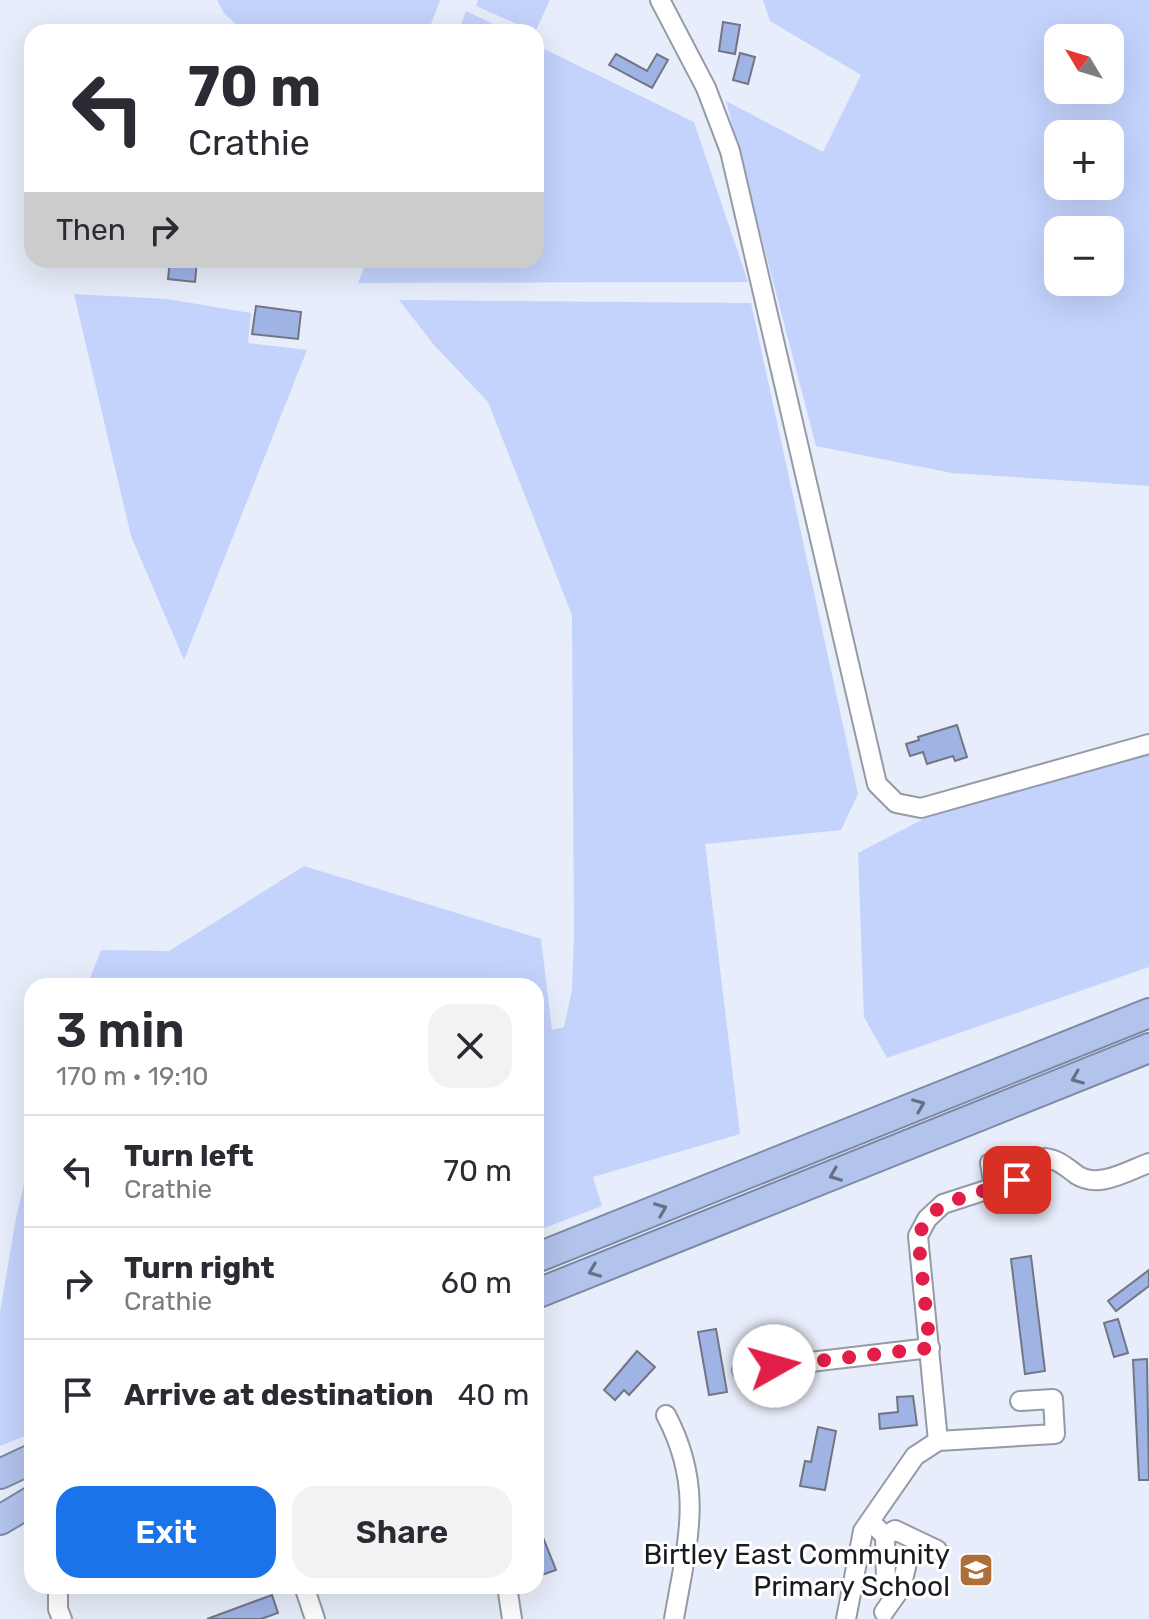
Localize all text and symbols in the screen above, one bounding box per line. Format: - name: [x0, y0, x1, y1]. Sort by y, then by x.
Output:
- north arrow: [1044, 24, 1124, 104]
- map controls: [1044, 24, 1124, 296]
- text: 70 m: [188, 54, 321, 120]
- icon: left: [56, 56, 160, 160]
- button: +: [1044, 120, 1124, 200]
- text: Crathie: [188, 121, 310, 164]
- icon: right: [142, 208, 186, 252]
- text: Then: [56, 212, 126, 248]
- button: −: [1044, 216, 1124, 296]
- text: 3 min: [56, 1002, 185, 1059]
- button: close: [428, 1004, 512, 1088]
- text: 170 m · 19:10: [56, 1061, 209, 1092]
- one-way arrow: [1071, 1068, 1085, 1084]
- one-way arrow: [911, 1098, 925, 1115]
- text: Turn left: [124, 1138, 254, 1174]
- pin: [983, 1146, 1051, 1214]
- icon: left: [56, 1149, 100, 1193]
- text: 70 m: [444, 1153, 512, 1189]
- icon: arrive: [995, 1158, 1039, 1202]
- one-way arrow: [829, 1165, 843, 1182]
- text: Crathie: [124, 1174, 212, 1205]
- one-way arrow: [653, 1202, 667, 1218]
- text: Turn right: [124, 1250, 275, 1286]
- icon: right: [56, 1261, 100, 1305]
- one-way arrow: [588, 1261, 602, 1278]
- text: 60 m: [441, 1265, 512, 1301]
- text: Crathie: [124, 1286, 212, 1317]
- position arrow: [732, 1324, 816, 1408]
- icon: arrive: [56, 1373, 100, 1417]
- text: Arrive at destination: [124, 1377, 434, 1413]
- text: 40 m: [458, 1377, 529, 1413]
- button: Exit: [56, 1486, 276, 1578]
- button: Share: [292, 1486, 512, 1578]
- place label: Birtley East Community Primary School: [643, 1538, 950, 1603]
- school or university icon: Birtley East Community Primary School: [957, 1551, 995, 1589]

